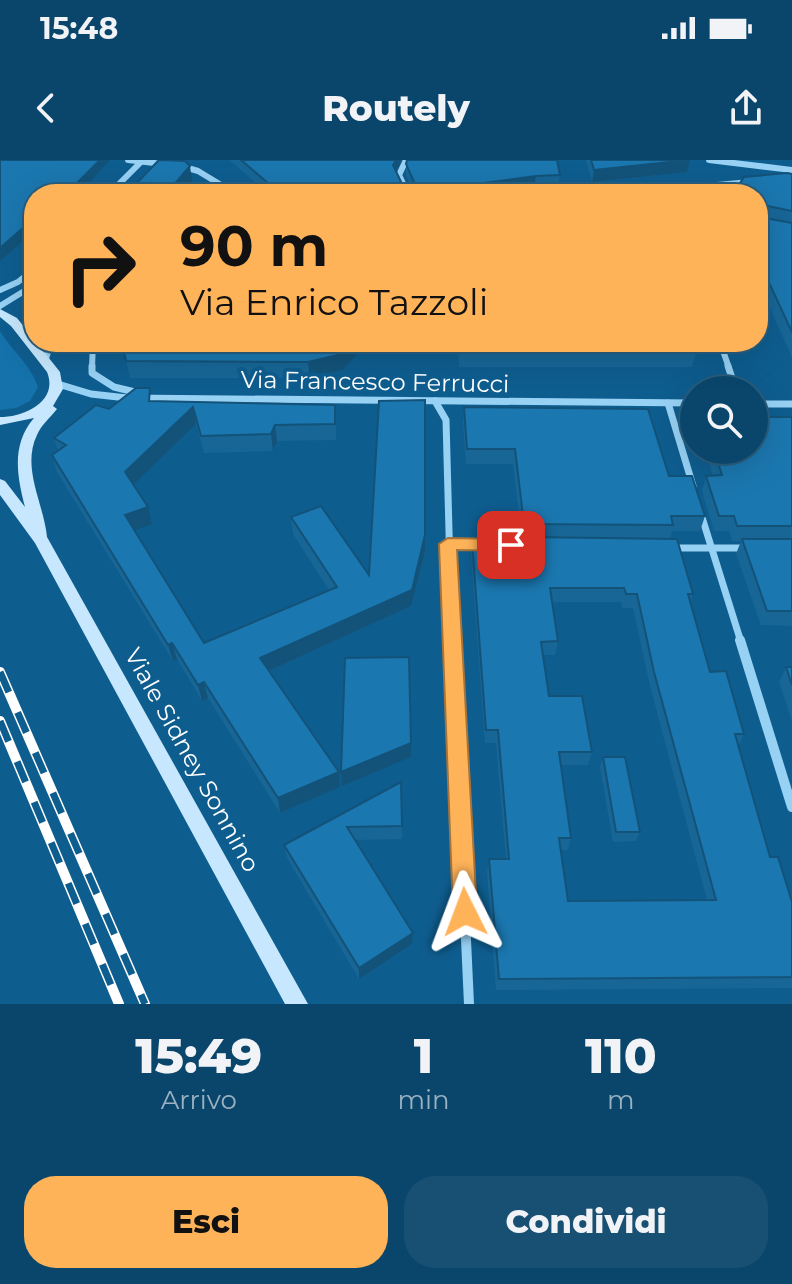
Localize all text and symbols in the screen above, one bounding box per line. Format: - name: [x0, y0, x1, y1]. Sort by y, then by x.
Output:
- text: 15:48: [40, 10, 118, 47]
- icon: back: [24, 86, 68, 130]
- text: Routely: [322, 86, 470, 130]
- icon: share: [724, 86, 768, 130]
- text: 90 m: [180, 212, 328, 280]
- icon: right: [48, 216, 152, 320]
- text: Via Enrico Tazzoli: [180, 280, 488, 324]
- street label: Via Francesco Ferrucci: [240, 365, 510, 398]
- map controls: [680, 376, 768, 464]
- button: search: [680, 376, 768, 464]
- pin: [477, 511, 545, 579]
- icon: arrive: [489, 523, 533, 567]
- street label: Viale Sidney Sonnino: [119, 643, 266, 877]
- position arrow: [423, 870, 507, 954]
- text: 15:49: [135, 1027, 262, 1085]
- text: 1: [414, 1027, 433, 1085]
- text: 110: [585, 1027, 657, 1085]
- text: Arrivo: [161, 1084, 237, 1116]
- text: min: [397, 1084, 450, 1116]
- text: m: [607, 1084, 635, 1116]
- button: Esci: [24, 1176, 388, 1268]
- button: Condividi: [404, 1176, 768, 1268]

